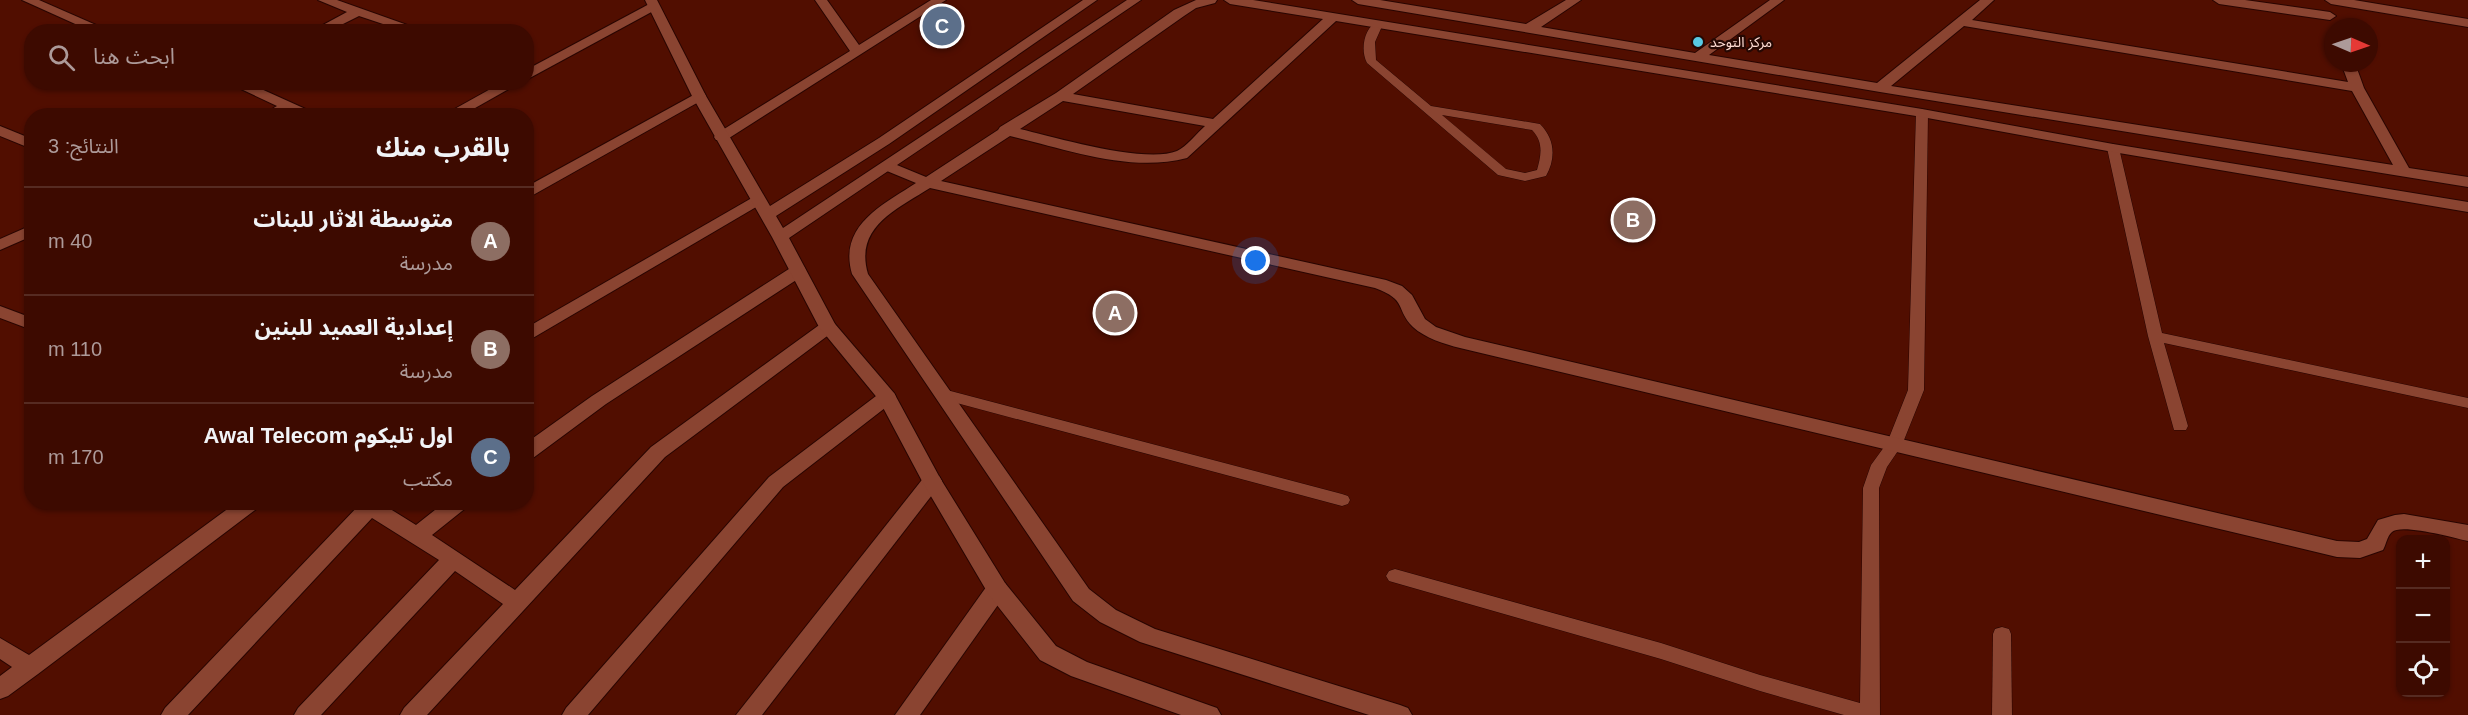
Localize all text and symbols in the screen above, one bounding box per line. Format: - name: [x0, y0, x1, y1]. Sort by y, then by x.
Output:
- pin: C: [922, 3, 962, 48]
- north arrow: [2324, 18, 2378, 72]
- search box: [24, 24, 534, 90]
- place label: مركز التوحد: [1710, 34, 1772, 51]
- marker: مركز التوحد: [1691, 35, 1705, 49]
- icon: search: [45, 41, 78, 74]
- text: ابحث هنا: [93, 44, 175, 69]
- text: بالقرب منك: [376, 132, 510, 162]
- text: النتائج: 3: [48, 135, 119, 157]
- pin: B: [1614, 198, 1652, 242]
- text: متوسطة الاثار للبنات: [253, 207, 453, 232]
- text: 40 m: [48, 230, 92, 252]
- text: A: [483, 230, 498, 252]
- your location: [1241, 246, 1270, 275]
- text: مدرسة: [400, 252, 453, 274]
- pin: A: [1096, 290, 1134, 336]
- text: إعدادية العميد للبنين: [255, 315, 453, 340]
- text: 110 m: [48, 338, 102, 360]
- text: B: [483, 338, 498, 360]
- text: مدرسة: [400, 360, 453, 382]
- text: اول تليكوم Awal Telecom: [204, 423, 453, 448]
- text: 170 m: [48, 446, 104, 468]
- text: C: [483, 446, 498, 468]
- text: مكتب: [403, 468, 453, 490]
- map controls: [2396, 535, 2450, 697]
- button: +: [2396, 535, 2450, 589]
- button: −: [2396, 589, 2450, 643]
- button: locate: [2396, 643, 2450, 697]

